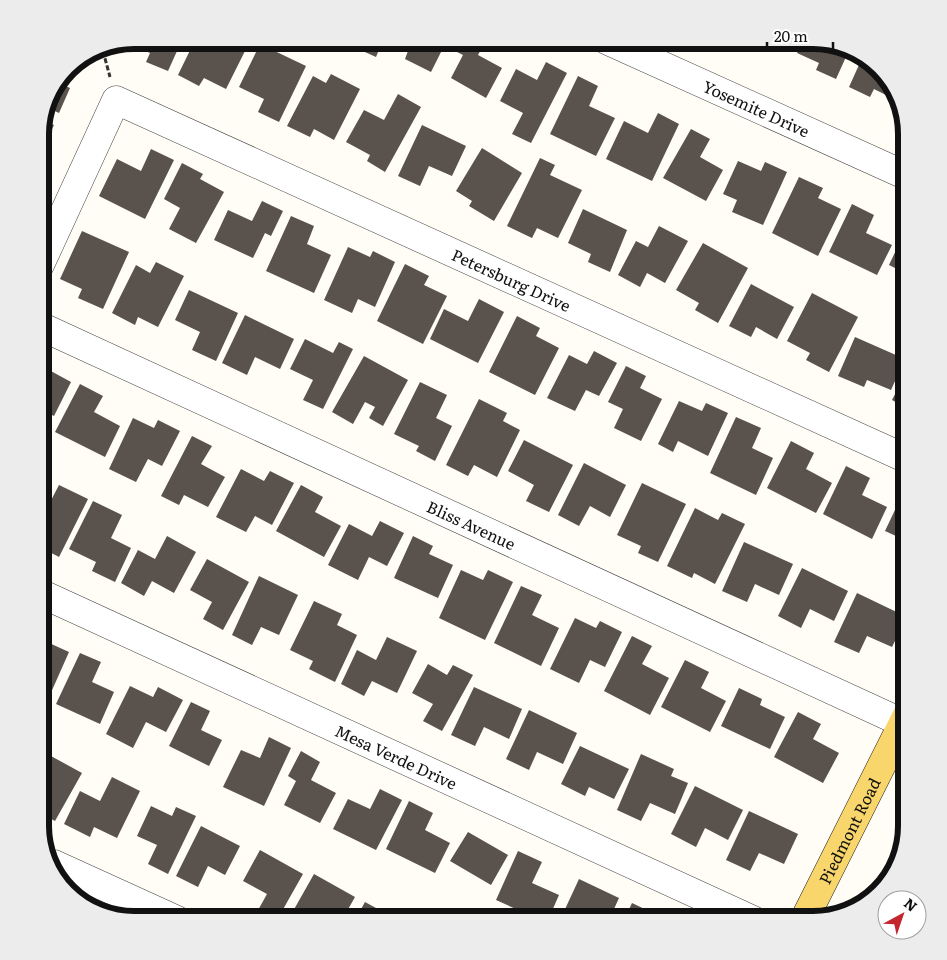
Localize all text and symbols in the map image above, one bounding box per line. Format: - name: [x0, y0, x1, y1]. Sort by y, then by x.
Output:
- scale bar: [767, 20, 833, 52]
- text: 20 m: [774, 24, 808, 47]
- street label: Yosemite Drive: [699, 73, 814, 143]
- street label: Petersburg Drive: [448, 242, 575, 317]
- street label: Bliss Avenue: [423, 494, 520, 555]
- street label: Mesa Verde Drive: [331, 718, 461, 795]
- street label: Piedmont Road: [812, 773, 886, 888]
- north arrow: [877, 890, 927, 940]
- text: N: [900, 893, 922, 916]

